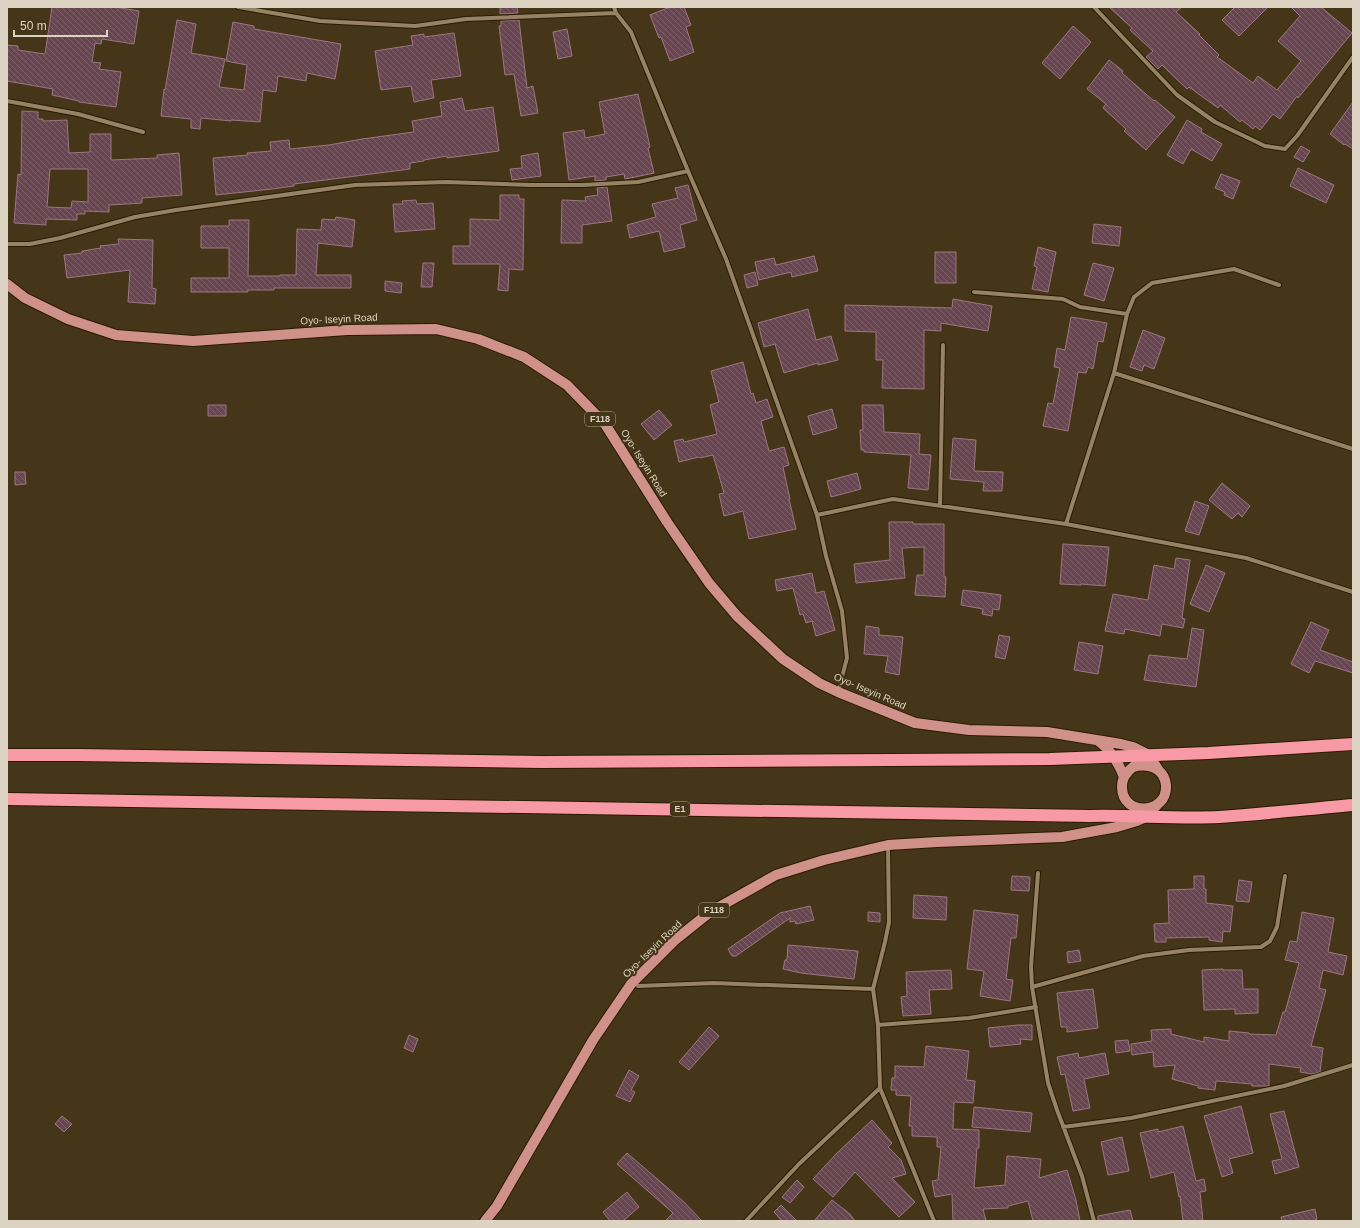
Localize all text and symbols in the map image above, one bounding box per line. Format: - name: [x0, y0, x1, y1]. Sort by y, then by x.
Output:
- scale bar: [14, 12, 107, 38]
- text: 50 m: [20, 19, 47, 33]
- street label: Oyo- Iseyin Road: [300, 311, 378, 327]
- road number: F118: [585, 412, 615, 426]
- street label: Oyo- Iseyin Road: [619, 427, 669, 499]
- street label: Oyo- Iseyin Road: [832, 671, 908, 711]
- road number: E1: [670, 802, 690, 816]
- road number: F118: [699, 903, 729, 917]
- street label: Oyo- Iseyin Road: [620, 918, 684, 980]

